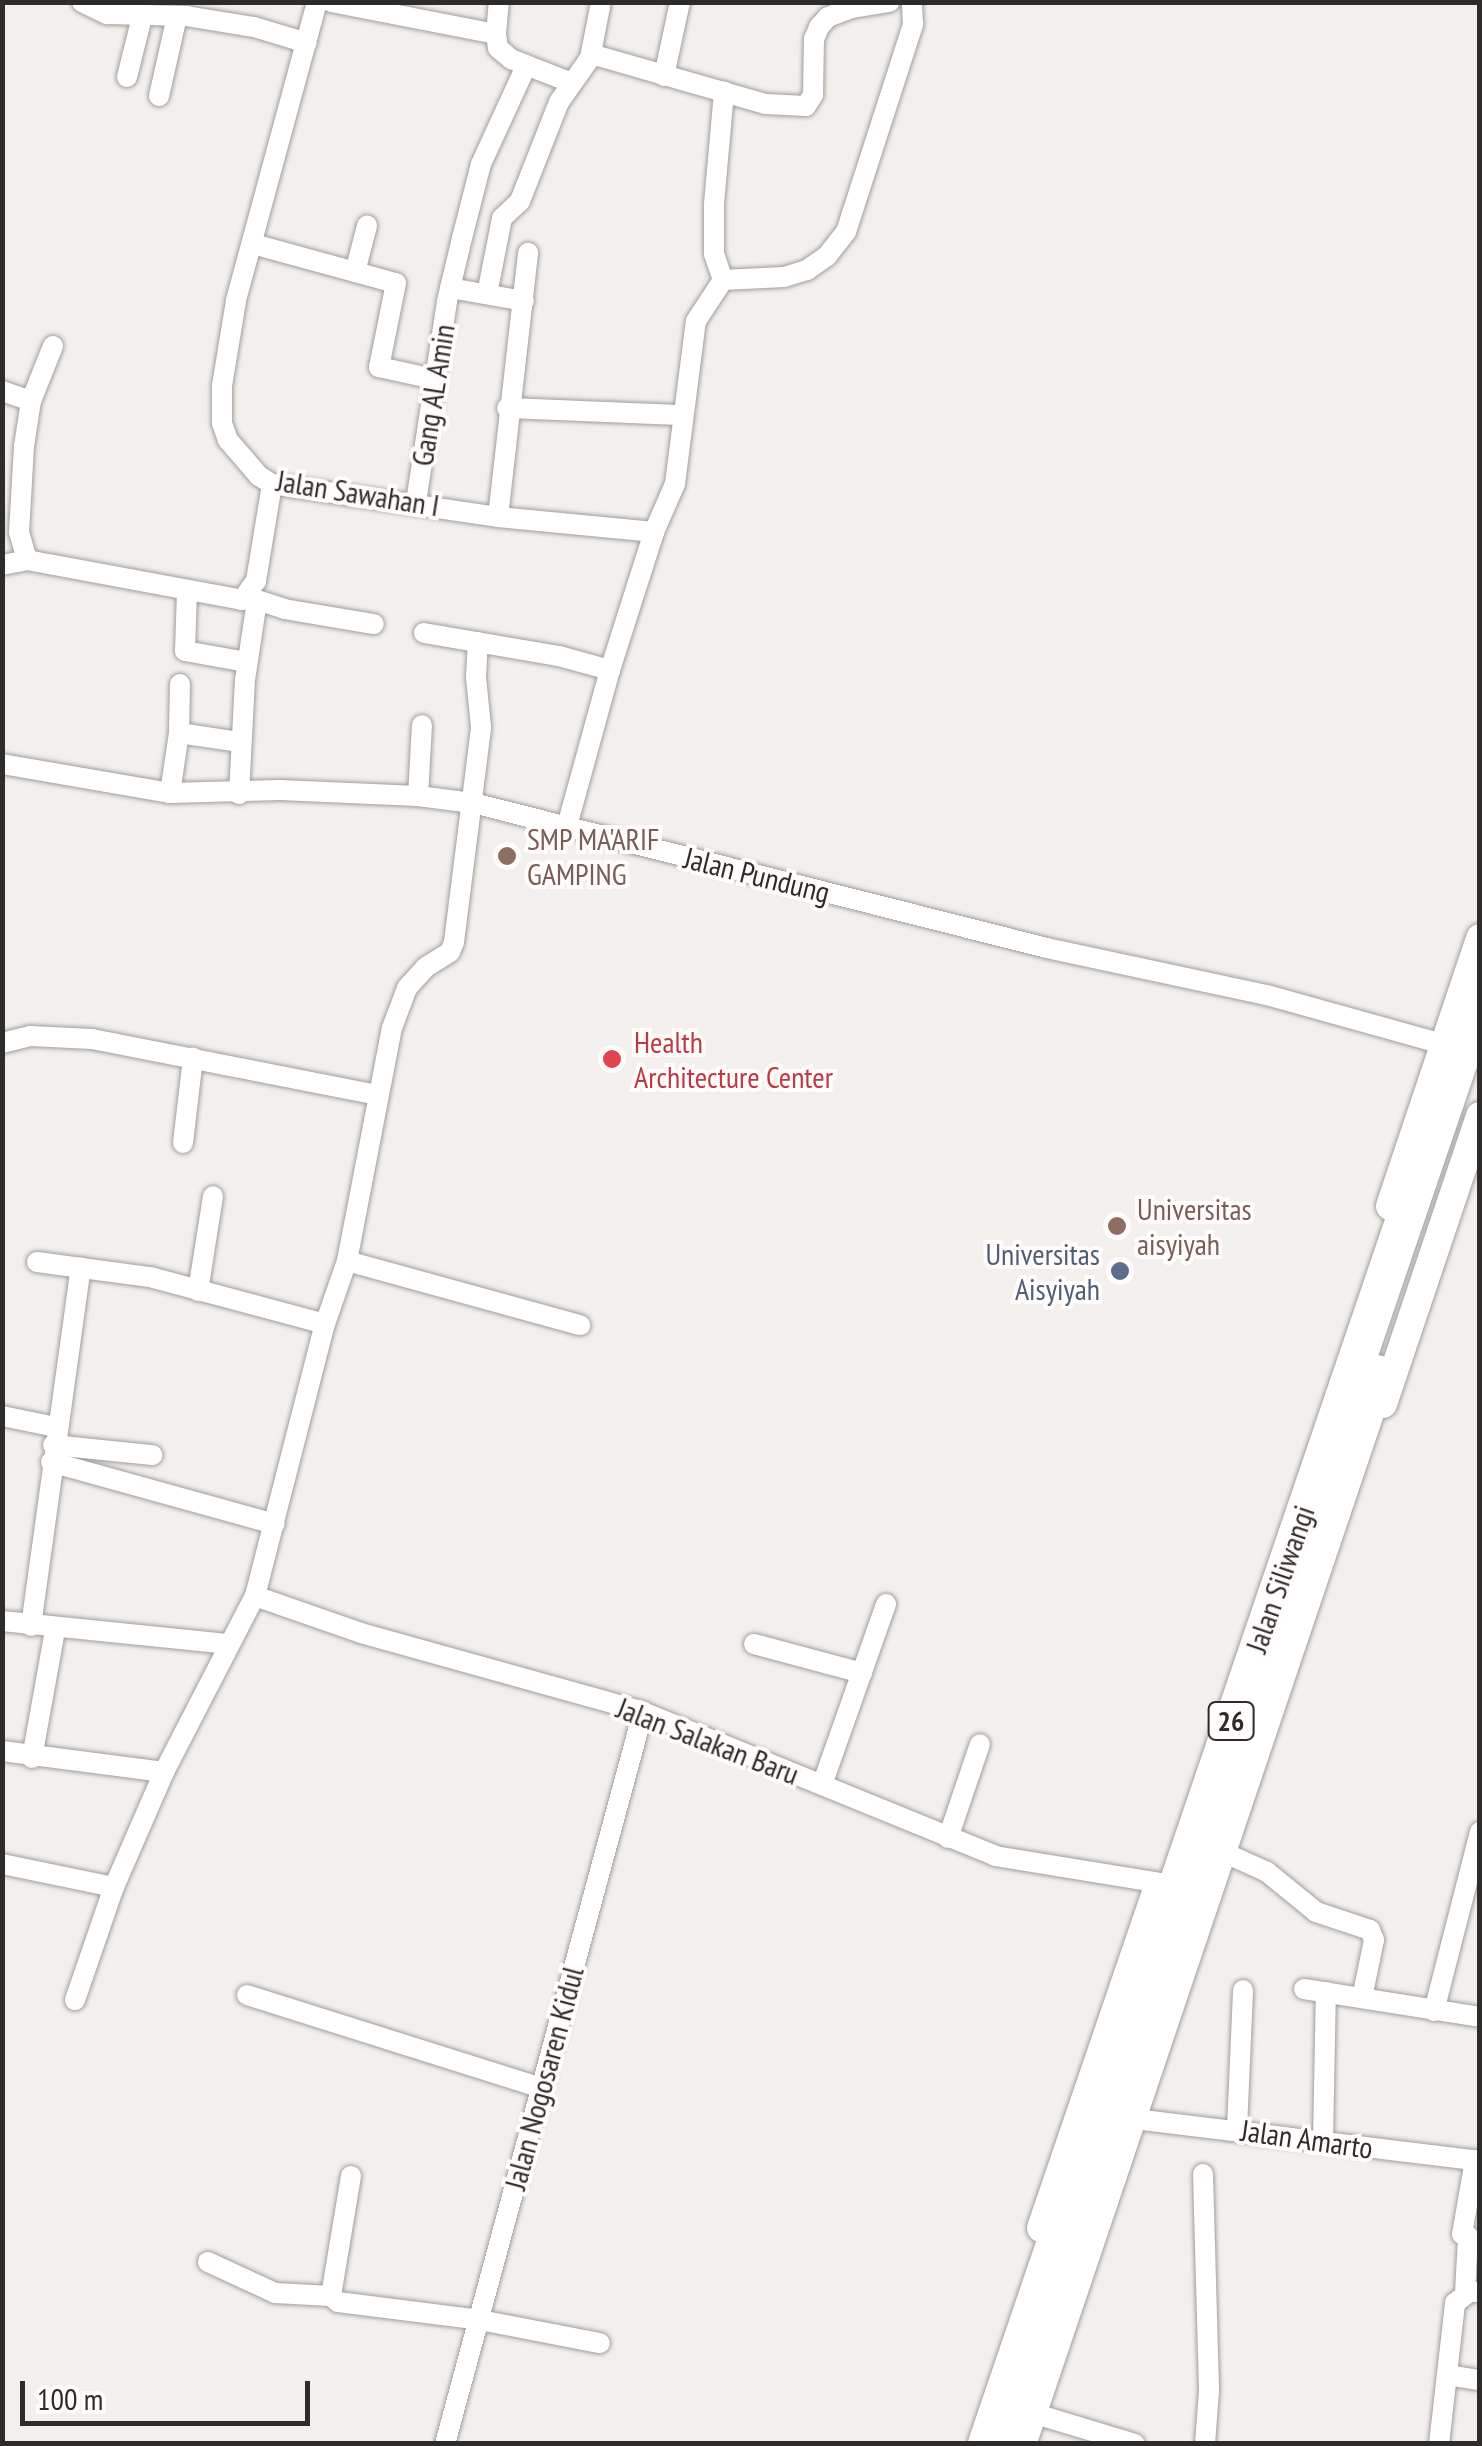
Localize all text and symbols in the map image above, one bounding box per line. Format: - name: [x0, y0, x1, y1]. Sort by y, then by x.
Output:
- street label: Gang AL Amin: [404, 320, 462, 470]
- street label: Jalan Sawahan I: [274, 462, 442, 524]
- place label: SMP MA'ARIF GAMPING: [527, 821, 660, 892]
- street label: Jalan Pundung: [680, 840, 834, 910]
- marker: SMP MA'ARIF GAMPING: [496, 845, 518, 867]
- place label: Health Architecture Center: [634, 1024, 833, 1094]
- marker: Health Architecture Center: [599, 1046, 625, 1072]
- place label: Universitas aisyiyah: [1137, 1191, 1252, 1262]
- marker: Universitas aisyiyah: [1106, 1215, 1128, 1237]
- place label: Universitas Aisyiyah: [985, 1236, 1100, 1306]
- marker: Universitas Aisyiyah: [1109, 1260, 1131, 1282]
- street label: Jalan Siliwangi: [1238, 1501, 1322, 1657]
- street label: Jalan Salakan Baru: [612, 1690, 804, 1792]
- road number: 26: [1206, 1698, 1256, 1744]
- street label: Jalan Nogosaren Kidul: [497, 1963, 591, 2193]
- street label: Jalan Amarto: [1238, 2112, 1376, 2166]
- scale bar: [25, 2361, 315, 2423]
- text: 100 m: [37, 2379, 103, 2418]

